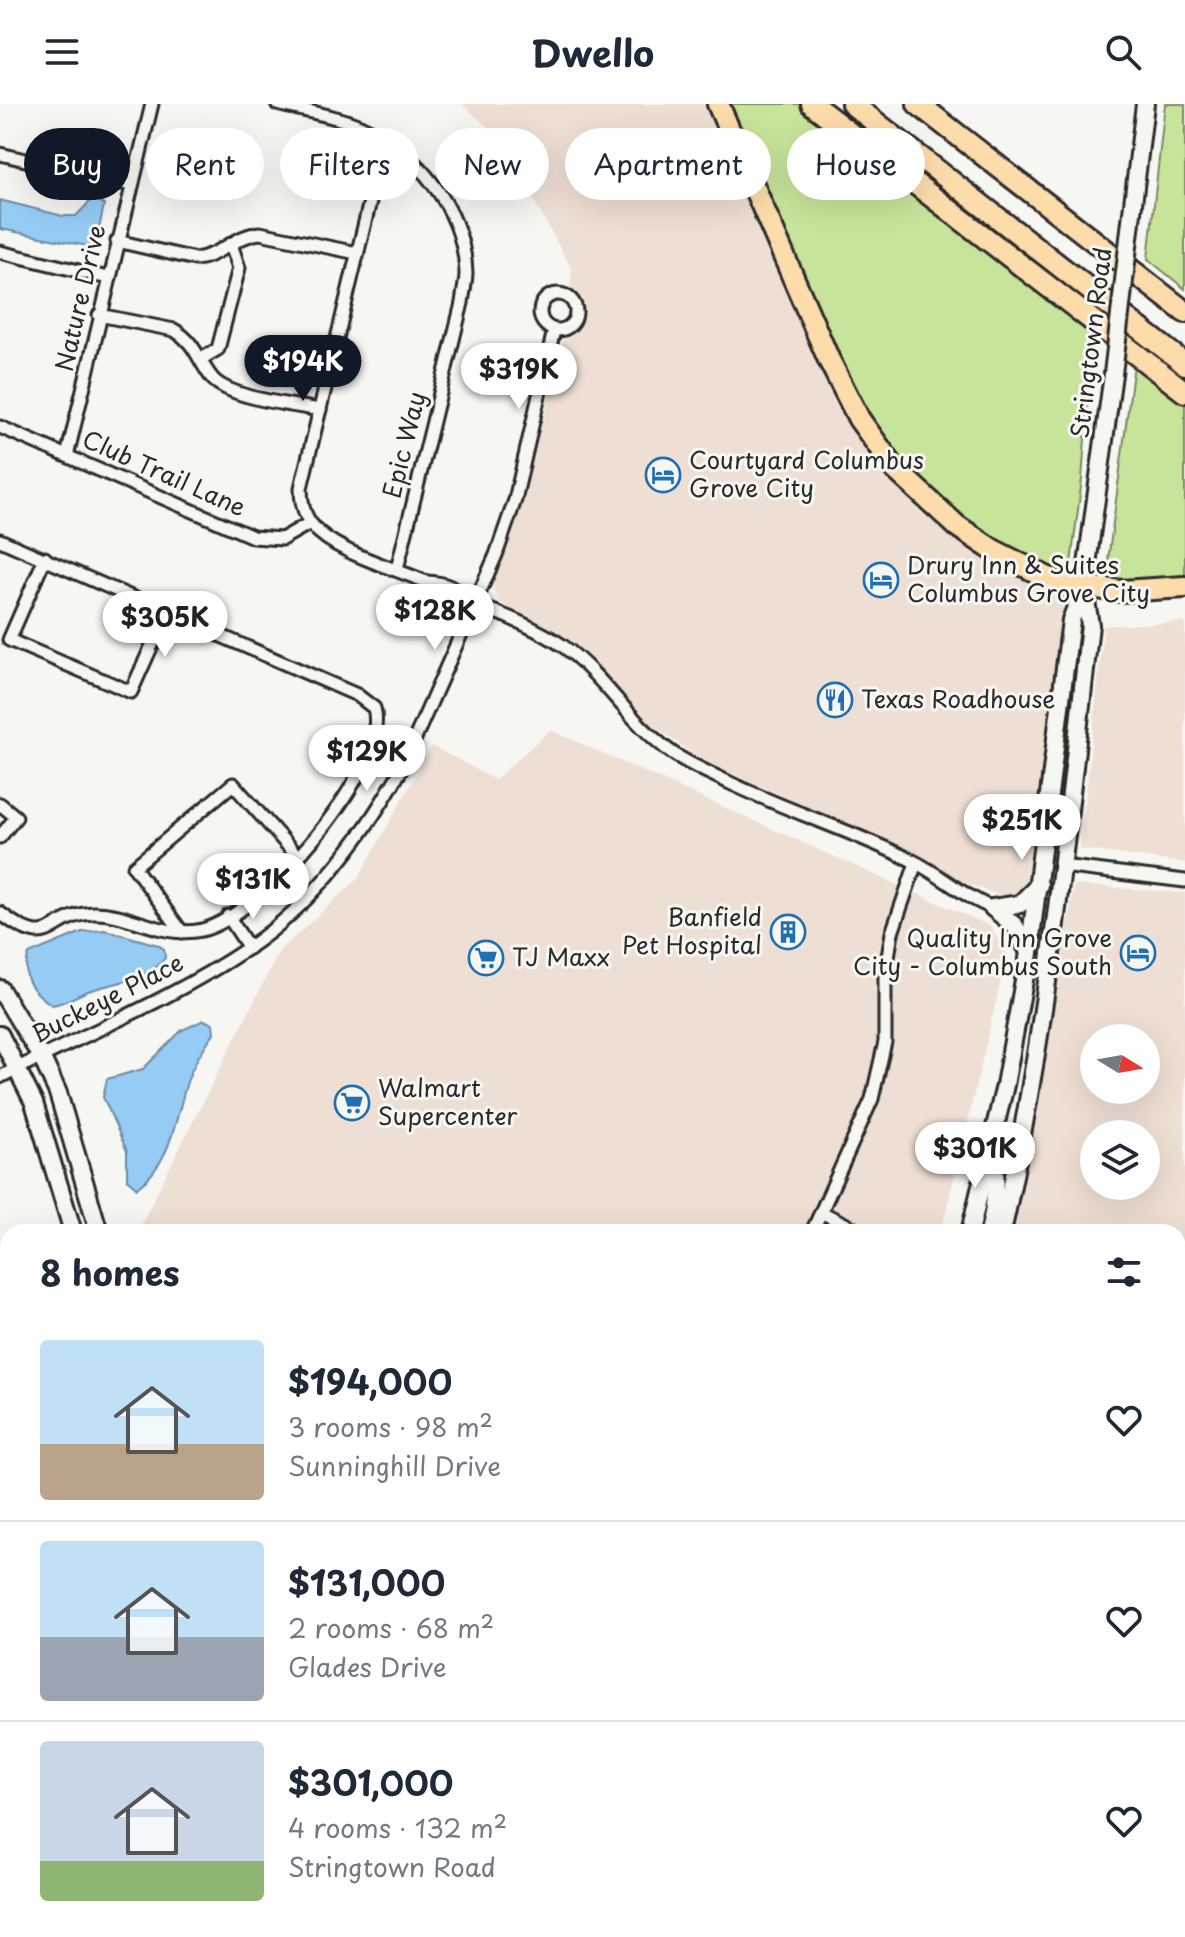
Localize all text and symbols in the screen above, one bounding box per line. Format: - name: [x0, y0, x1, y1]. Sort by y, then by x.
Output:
- text: Dwello: [531, 25, 654, 79]
- icon: menu: [40, 30, 84, 74]
- icon: search: [1101, 30, 1145, 74]
- chip: Buy: [24, 128, 130, 200]
- chip: Rent: [146, 128, 264, 200]
- chip: Filters: [280, 128, 419, 200]
- chip: New: [435, 128, 549, 200]
- chip: Apartment: [565, 128, 771, 200]
- chip: House: [787, 128, 925, 200]
- street label: Nature Drive: [45, 221, 113, 375]
- street label: Stringtown Road: [1060, 245, 1120, 440]
- pin: $194K: [247, 335, 359, 403]
- text: $194K: [262, 341, 344, 380]
- pin: $319K: [463, 343, 575, 411]
- text: $319K: [479, 349, 559, 388]
- street label: Epic Way: [372, 387, 434, 502]
- street label: Club Trail Lane: [77, 420, 252, 524]
- place label: Courtyard Columbus Grove City: [689, 441, 924, 505]
- hotel icon: Courtyard Columbus Grove City: [644, 456, 682, 494]
- place label: Drury Inn & Suites Columbus Grove City: [907, 546, 1150, 610]
- hotel icon: Drury Inn & Suites Columbus Grove City: [862, 561, 900, 599]
- pin: $128K: [379, 584, 491, 652]
- text: $128K: [394, 590, 476, 629]
- pin: $305K: [109, 591, 221, 659]
- text: $305K: [121, 597, 209, 636]
- place label: Texas Roadhouse: [861, 680, 1055, 716]
- restaurant icon: Texas Roadhouse: [816, 681, 854, 719]
- pin: $129K: [311, 725, 423, 793]
- text: $129K: [327, 731, 407, 770]
- pin: $251K: [966, 794, 1078, 862]
- text: $251K: [982, 800, 1062, 839]
- pin: $131K: [197, 853, 309, 921]
- text: $131K: [215, 859, 291, 898]
- place label: Banfield Pet Hospital: [622, 898, 762, 962]
- building icon: Banfield Pet Hospital: [769, 913, 807, 951]
- place label: Quality Inn Grove City - Columbus South: [853, 919, 1112, 983]
- hotel icon: Quality Inn Grove City - Columbus South: [1119, 934, 1157, 972]
- place label: TJ Maxx: [512, 938, 610, 974]
- supermarket icon: TJ Maxx: [467, 939, 505, 977]
- street label: Buckeye Place: [25, 944, 189, 1051]
- north arrow: [1080, 1024, 1160, 1104]
- map controls: [1080, 1024, 1160, 1200]
- place label: Walmart Supercenter: [378, 1069, 518, 1133]
- supermarket icon: Walmart Supercenter: [333, 1084, 371, 1122]
- button: layers: [1080, 1120, 1160, 1200]
- pin: $301K: [919, 1122, 1031, 1190]
- text: $301K: [933, 1128, 1017, 1167]
- text: 8 homes: [40, 1246, 180, 1298]
- icon: filters: [1102, 1250, 1146, 1294]
- text: $194,000: [288, 1355, 452, 1407]
- icon: home: [104, 1372, 200, 1468]
- icon: heart: [1102, 1398, 1146, 1442]
- text: 3 rooms · 98 m²: [288, 1407, 493, 1446]
- text: Sunninghill Drive: [288, 1446, 501, 1485]
- text: $131,000: [288, 1556, 445, 1608]
- icon: home: [104, 1573, 200, 1669]
- icon: heart: [1102, 1599, 1146, 1643]
- text: 2 rooms · 68 m²: [288, 1608, 494, 1647]
- text: Glades Drive: [288, 1647, 446, 1686]
- text: $301,000: [288, 1756, 453, 1808]
- icon: home: [104, 1773, 200, 1869]
- icon: heart: [1102, 1799, 1146, 1843]
- text: 4 rooms · 132 m²: [288, 1808, 507, 1847]
- text: Stringtown Road: [288, 1847, 496, 1886]

